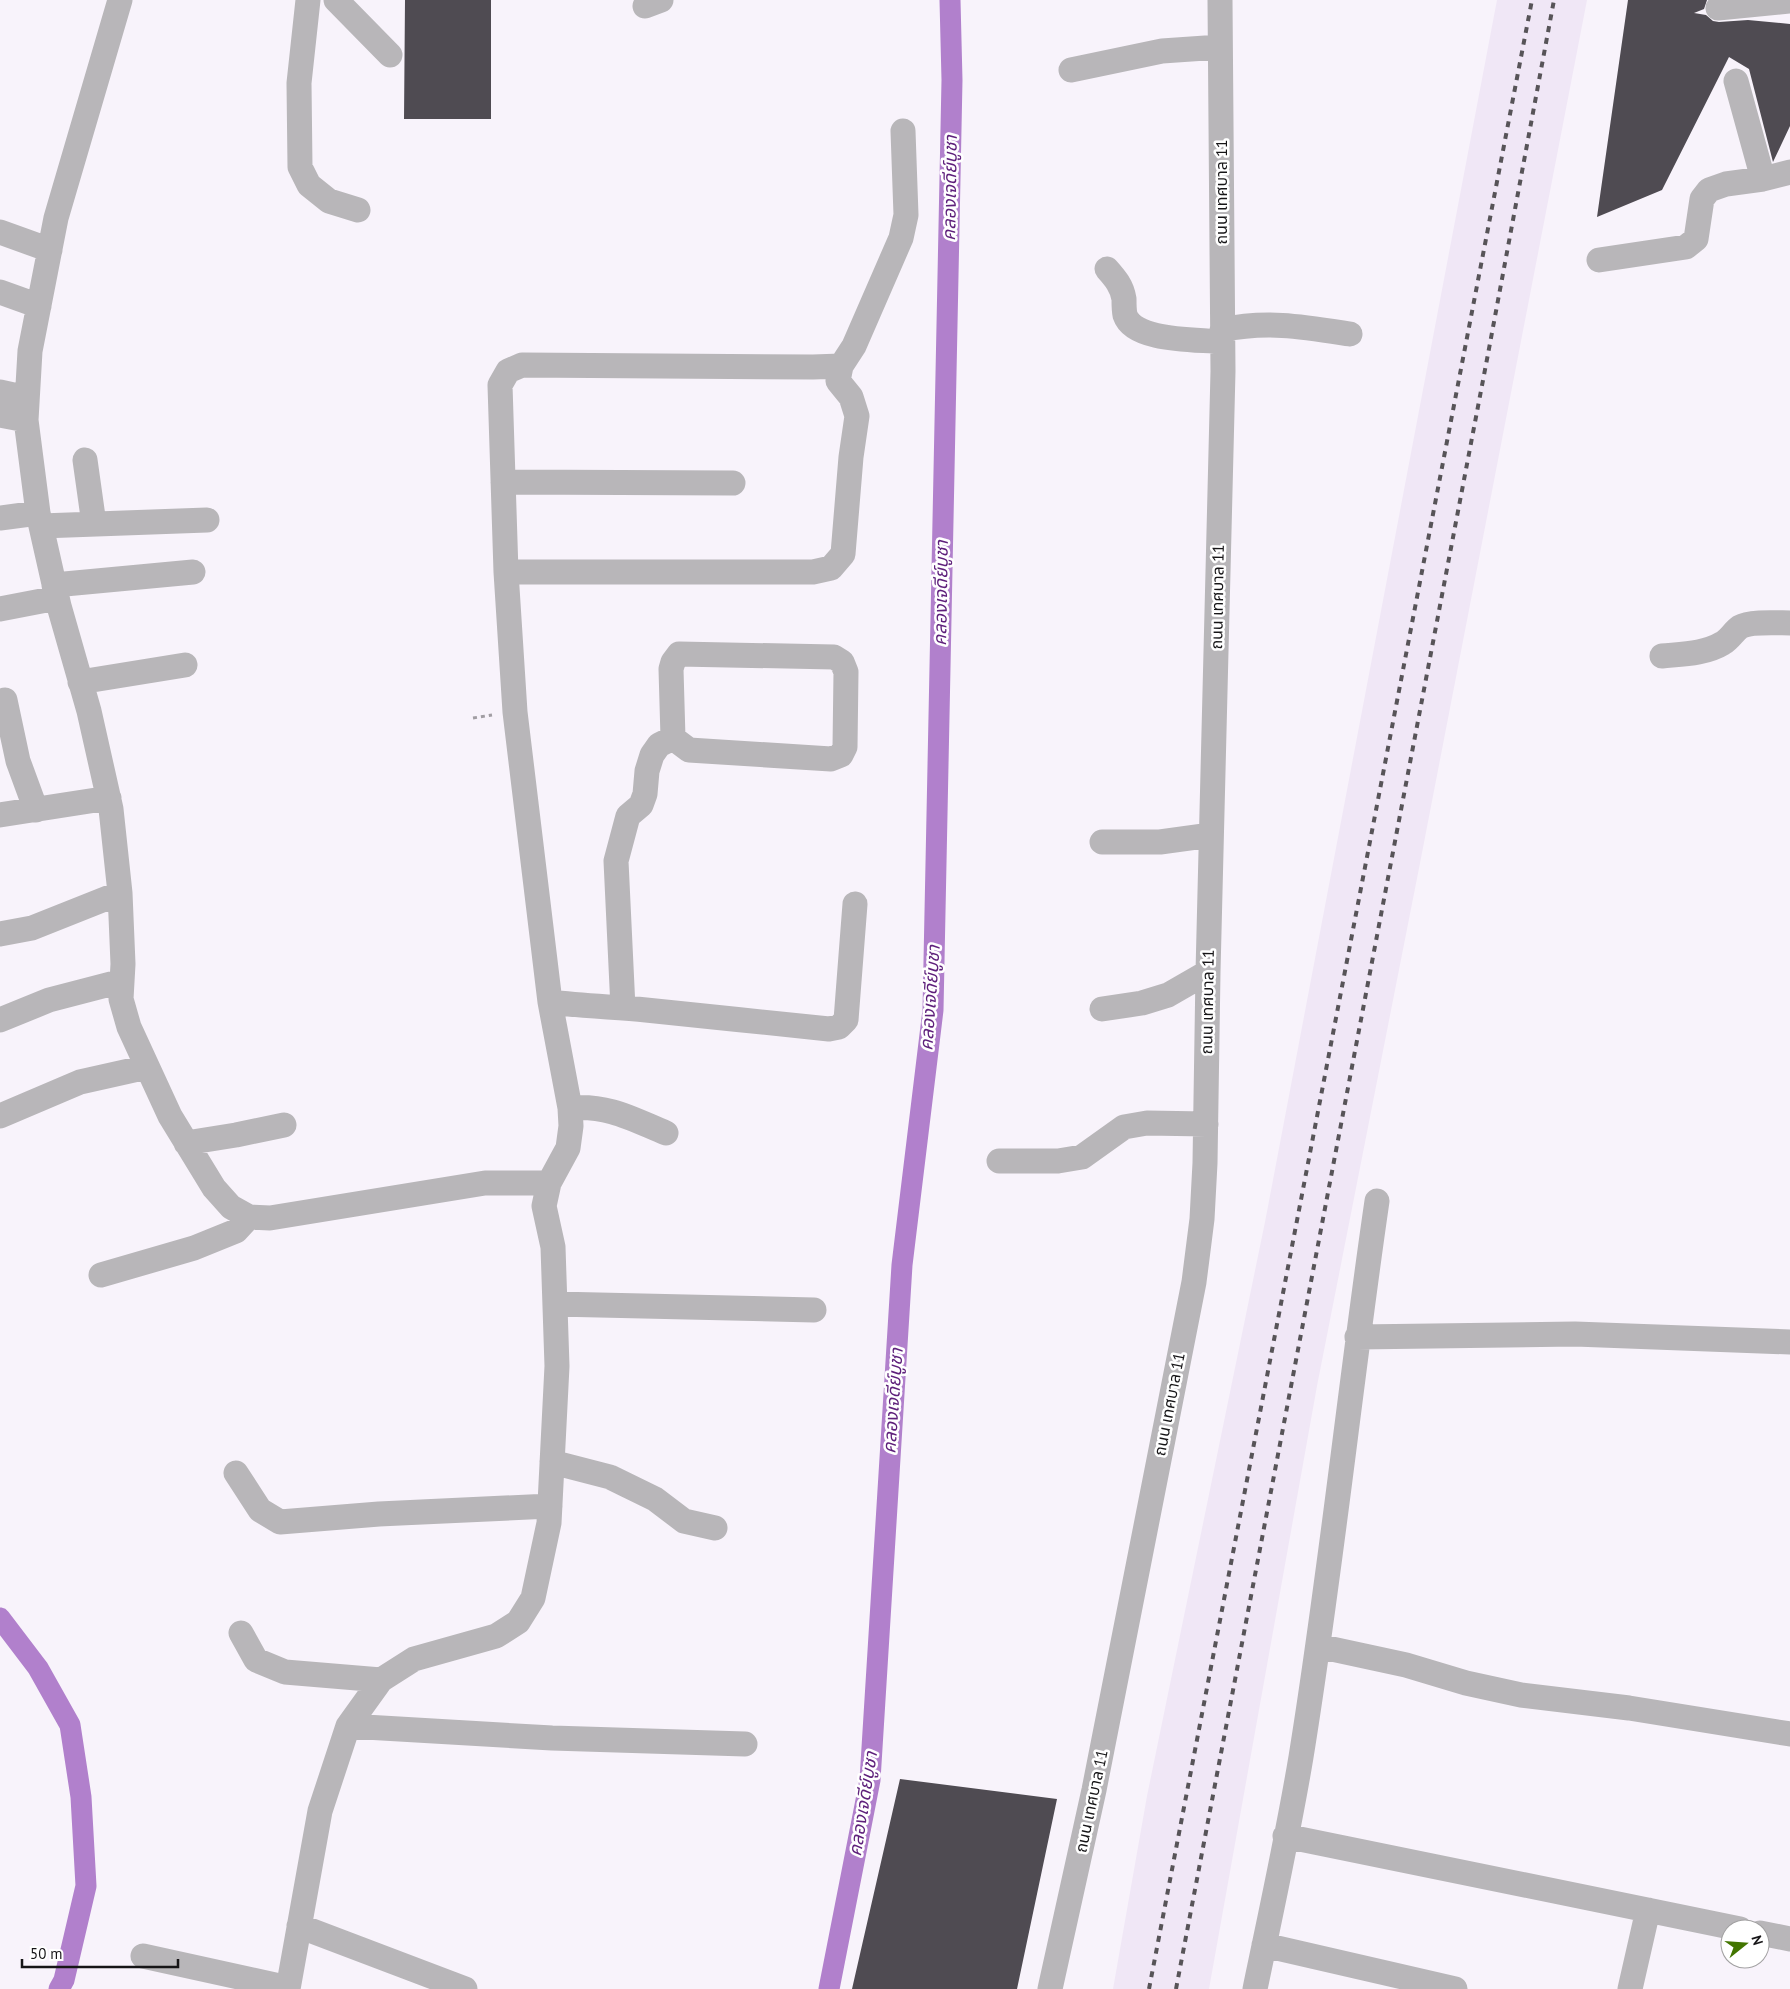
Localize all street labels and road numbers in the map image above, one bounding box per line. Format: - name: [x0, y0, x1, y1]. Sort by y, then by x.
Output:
- street label: ถนน เทศบาล 11: [1211, 139, 1231, 245]
- street label: ถนน เทศบาล 11: [1206, 544, 1228, 650]
- street label: ถนน เทศบาล 11: [1196, 949, 1218, 1055]
- street label: ถนน เทศบาล 11: [1149, 1351, 1189, 1457]
- street label: ถนน เทศบาล 11: [1070, 1748, 1112, 1854]

